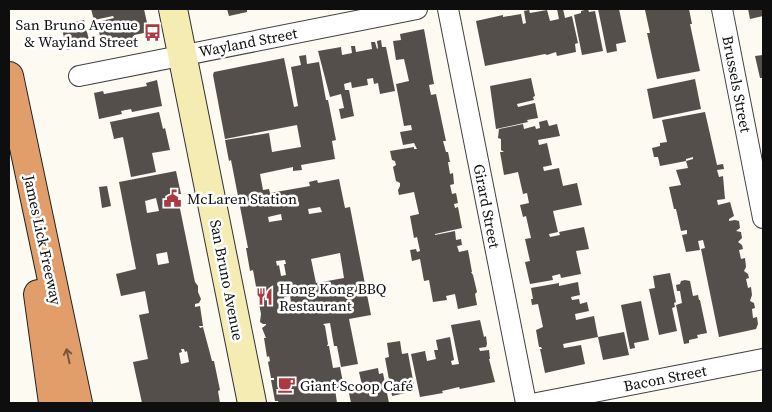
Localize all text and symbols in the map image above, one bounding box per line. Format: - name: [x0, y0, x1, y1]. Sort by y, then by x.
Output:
- place label: San Bruno Avenue & Wayland Street: [16, 14, 138, 52]
- street label: Wayland Street: [197, 22, 299, 62]
- bus stop icon: San Bruno Avenue & Wayland Street: [142, 23, 162, 43]
- street label: Brussels Street: [717, 34, 757, 134]
- street label: Girard Street: [469, 162, 505, 250]
- street label: James Lick Freeway: [19, 172, 67, 307]
- public building icon: McLaren Station: [163, 188, 183, 208]
- place label: McLaren Station: [187, 188, 297, 209]
- street label: San Bruno Avenue: [205, 218, 249, 342]
- place label: Hong Kong BBQ Restaurant: [279, 278, 386, 316]
- restaurant icon: Hong Kong BBQ Restaurant: [255, 287, 275, 307]
- one-way arrow: [63, 348, 72, 364]
- street label: Bacon Street: [622, 360, 708, 396]
- cafe icon: Giant Scoop Café: [276, 375, 296, 395]
- place label: Giant Scoop Café: [300, 375, 413, 396]

